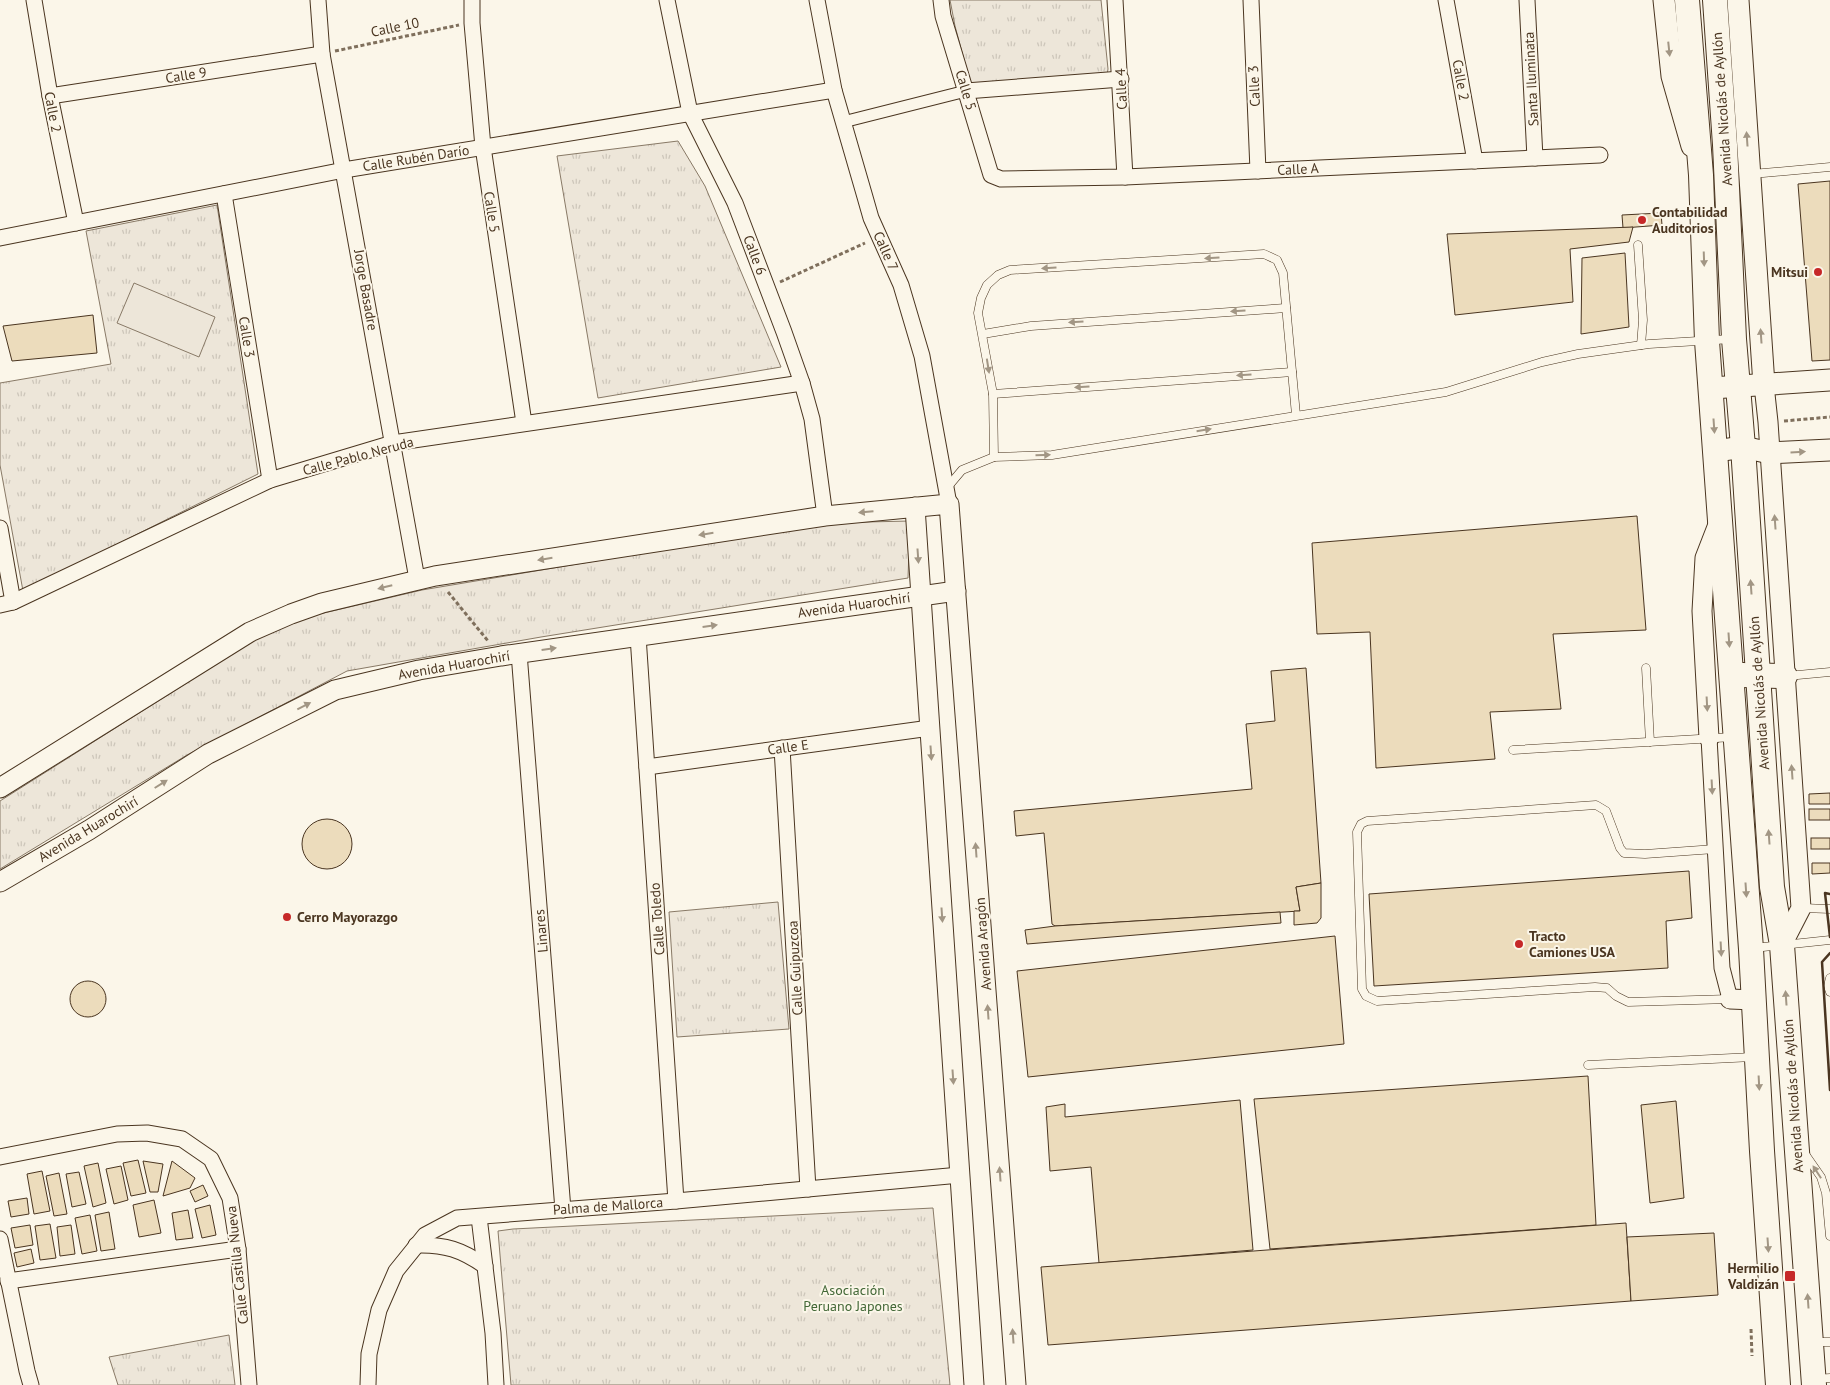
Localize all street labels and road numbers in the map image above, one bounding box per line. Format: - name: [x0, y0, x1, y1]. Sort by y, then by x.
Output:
- street label: Calle 10: [369, 13, 421, 41]
- street label: Santa Iluminata: [1520, 31, 1542, 127]
- street label: Avenida Nicolás de Ayllón: [1708, 32, 1736, 186]
- street label: Calle 2: [1449, 58, 1473, 102]
- street label: Calle 9: [164, 63, 208, 87]
- street label: Calle 3: [1244, 65, 1264, 107]
- street label: Calle 5: [951, 68, 981, 112]
- street label: Calle 4: [1111, 68, 1131, 110]
- street label: Calle 2: [40, 90, 66, 134]
- street label: Calle Rubén Darío: [361, 141, 471, 175]
- street label: Calle A: [1277, 159, 1320, 179]
- street label: Calle 5: [480, 190, 504, 234]
- street label: Calle 7: [869, 228, 903, 274]
- street label: Calle 6: [739, 232, 771, 278]
- street label: Jorge Basadre: [350, 247, 382, 332]
- street label: Calle 3: [235, 315, 259, 359]
- street label: Calle Pablo Neruda: [301, 433, 416, 479]
- street label: Avenida Huarochirí: [797, 588, 912, 622]
- street label: Avenida Nicolás de Ayllón: [1745, 616, 1773, 770]
- street label: Avenida Huarochirí: [397, 646, 512, 684]
- street label: Calle E: [766, 735, 810, 759]
- street label: Avenida Huarochirí: [35, 792, 141, 866]
- street label: Calle Toledo: [645, 882, 669, 956]
- street label: Avenida Aragón: [971, 897, 995, 991]
- street label: Linares: [530, 909, 552, 953]
- street label: Calle Guipuzcoa: [784, 920, 806, 1016]
- street label: Avenida Nicolás de Ayllón: [1779, 1019, 1807, 1173]
- street label: Palma de Mallorca: [552, 1193, 664, 1219]
- street label: Calle Castilla Nueva: [222, 1205, 252, 1325]

